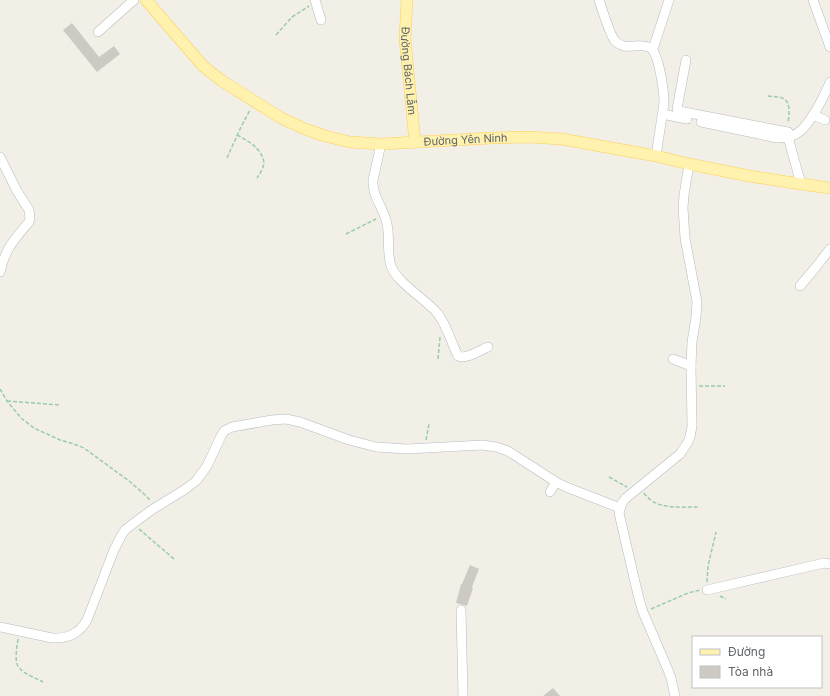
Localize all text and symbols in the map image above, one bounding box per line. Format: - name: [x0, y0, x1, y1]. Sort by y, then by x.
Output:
- street label: Đường Bách Lẫm: [398, 26, 419, 116]
- street label: Đường Yên Ninh: [423, 131, 508, 149]
- legend: [692, 636, 822, 688]
- text: Đường: [728, 644, 765, 659]
- text: Tòa nhà: [728, 664, 773, 679]

